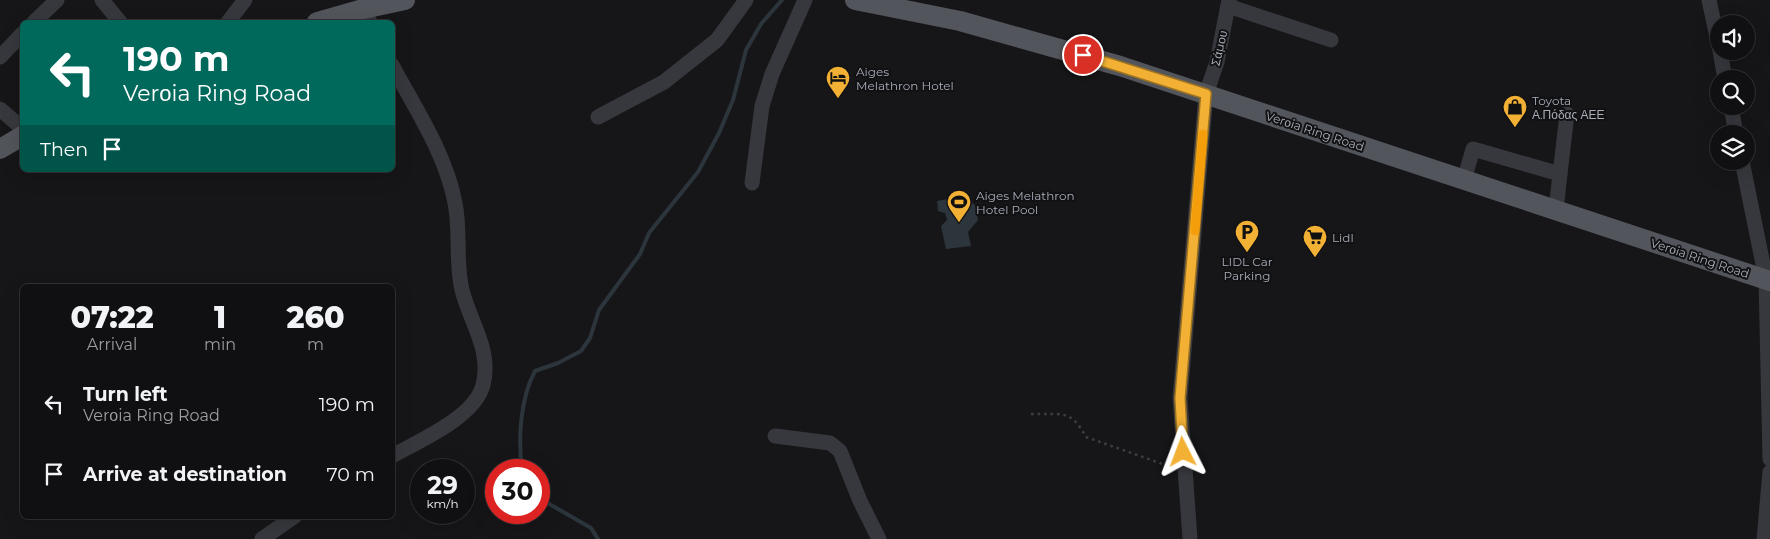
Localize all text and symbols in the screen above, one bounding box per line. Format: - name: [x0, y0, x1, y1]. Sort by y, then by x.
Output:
- map controls: [1710, 15, 1755, 170]
- button: sound: [1710, 15, 1755, 60]
- street label: Σάμου: [1208, 29, 1230, 67]
- pin: [1062, 34, 1104, 76]
- text: 190 m: [123, 37, 229, 80]
- icon: left: [40, 40, 105, 105]
- icon: arrive: [1069, 41, 1097, 69]
- place label: Aiges Melathron Hotel: [856, 64, 954, 93]
- hotel icon: Aiges Melathron Hotel: [825, 65, 851, 99]
- button: search: [1710, 70, 1755, 115]
- text: Verοia Ring Road: [123, 80, 311, 107]
- place label: Toyota Α.Πόδας ΑΕΕ: [1532, 93, 1604, 122]
- shop icon: Toyota Α.Πόδας ΑΕΕ: [1502, 94, 1528, 128]
- street label: Verοia Ring Road: [1264, 108, 1366, 154]
- button: layers: [1710, 125, 1755, 170]
- icon: arrive: [98, 135, 126, 163]
- text: Then: [40, 138, 88, 161]
- place label: Aiges Melathron Hotel Pool: [976, 188, 1075, 217]
- sports icon: Aiges Melathron Hotel Pool: [946, 189, 972, 223]
- parking icon: LIDL Car Parking: [1234, 219, 1260, 253]
- supermarket icon: Lidl: [1302, 224, 1328, 258]
- place label: Lidl: [1332, 230, 1354, 245]
- street label: Verοia Ring Road: [1649, 235, 1751, 281]
- place label: LIDL Car Parking: [1221, 254, 1273, 283]
- text: 07:22: [70, 299, 154, 336]
- text: 1: [214, 299, 226, 336]
- text: 260: [287, 299, 345, 336]
- text: Arrival: [87, 335, 137, 354]
- text: min: [204, 335, 236, 354]
- text: m: [307, 335, 324, 354]
- text: Turn left: [83, 383, 168, 406]
- icon: left: [40, 390, 68, 418]
- text: 190 m: [319, 393, 375, 416]
- text: Verοia Ring Road: [83, 406, 220, 425]
- position arrow: [1156, 425, 1208, 477]
- speed limit sign: 30: [485, 459, 550, 524]
- icon: arrive: [40, 460, 68, 488]
- text: Arrive at destination: [83, 463, 287, 486]
- text: 70 m: [326, 463, 375, 486]
- text: 29: [427, 470, 458, 500]
- text: km/h: [426, 496, 459, 511]

